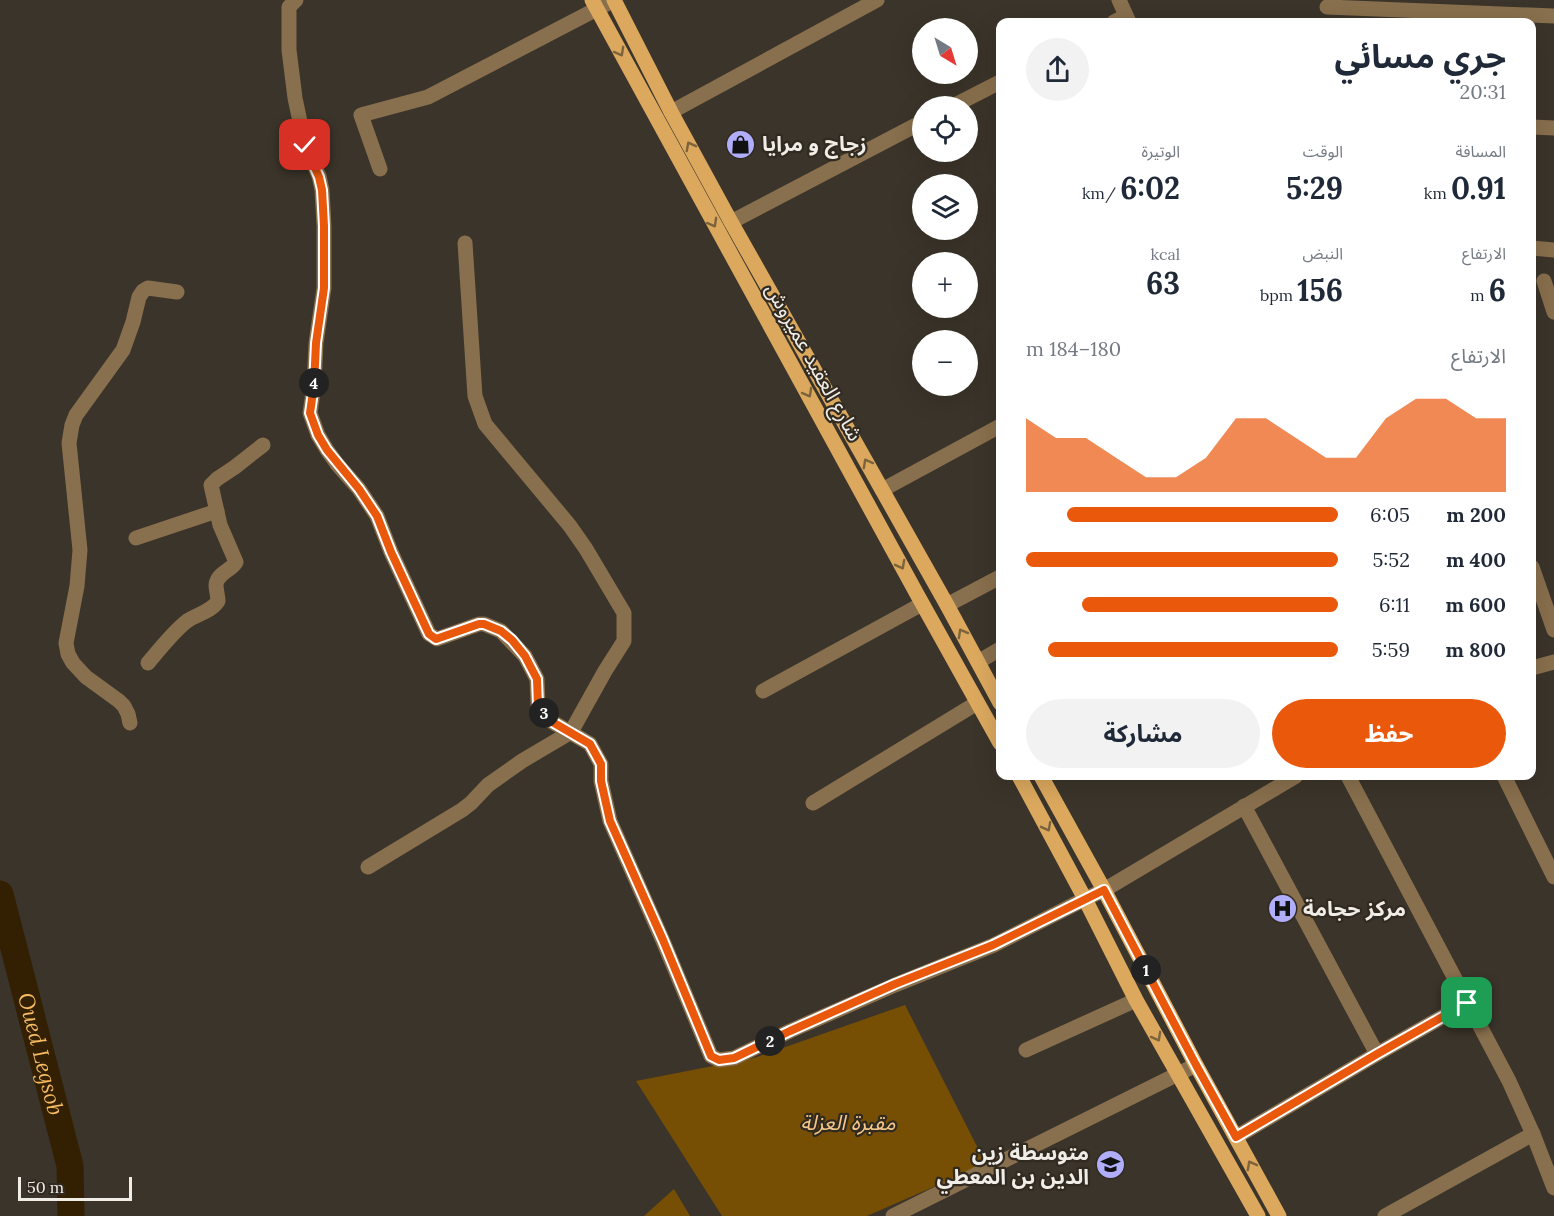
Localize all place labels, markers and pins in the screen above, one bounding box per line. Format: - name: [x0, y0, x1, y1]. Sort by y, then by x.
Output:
- pin: [279, 119, 330, 170]
- shop icon: زجاج و مرايا: [725, 128, 757, 160]
- place label: زجاج و مرايا: [762, 130, 867, 159]
- pin: 4: [299, 368, 329, 398]
- pin: 3: [529, 698, 559, 728]
- hospital icon: مركز حجامة: [1266, 893, 1298, 925]
- place label: مركز حجامة: [1303, 895, 1406, 922]
- pin: 1: [1131, 955, 1161, 985]
- pin: [1441, 977, 1492, 1028]
- pin: 2: [755, 1026, 785, 1056]
- place label: متوسطة زين الدين بن المعطي: [937, 1139, 1089, 1194]
- school or university icon: متوسطة زين الدين بن المعطي: [1094, 1149, 1126, 1181]

